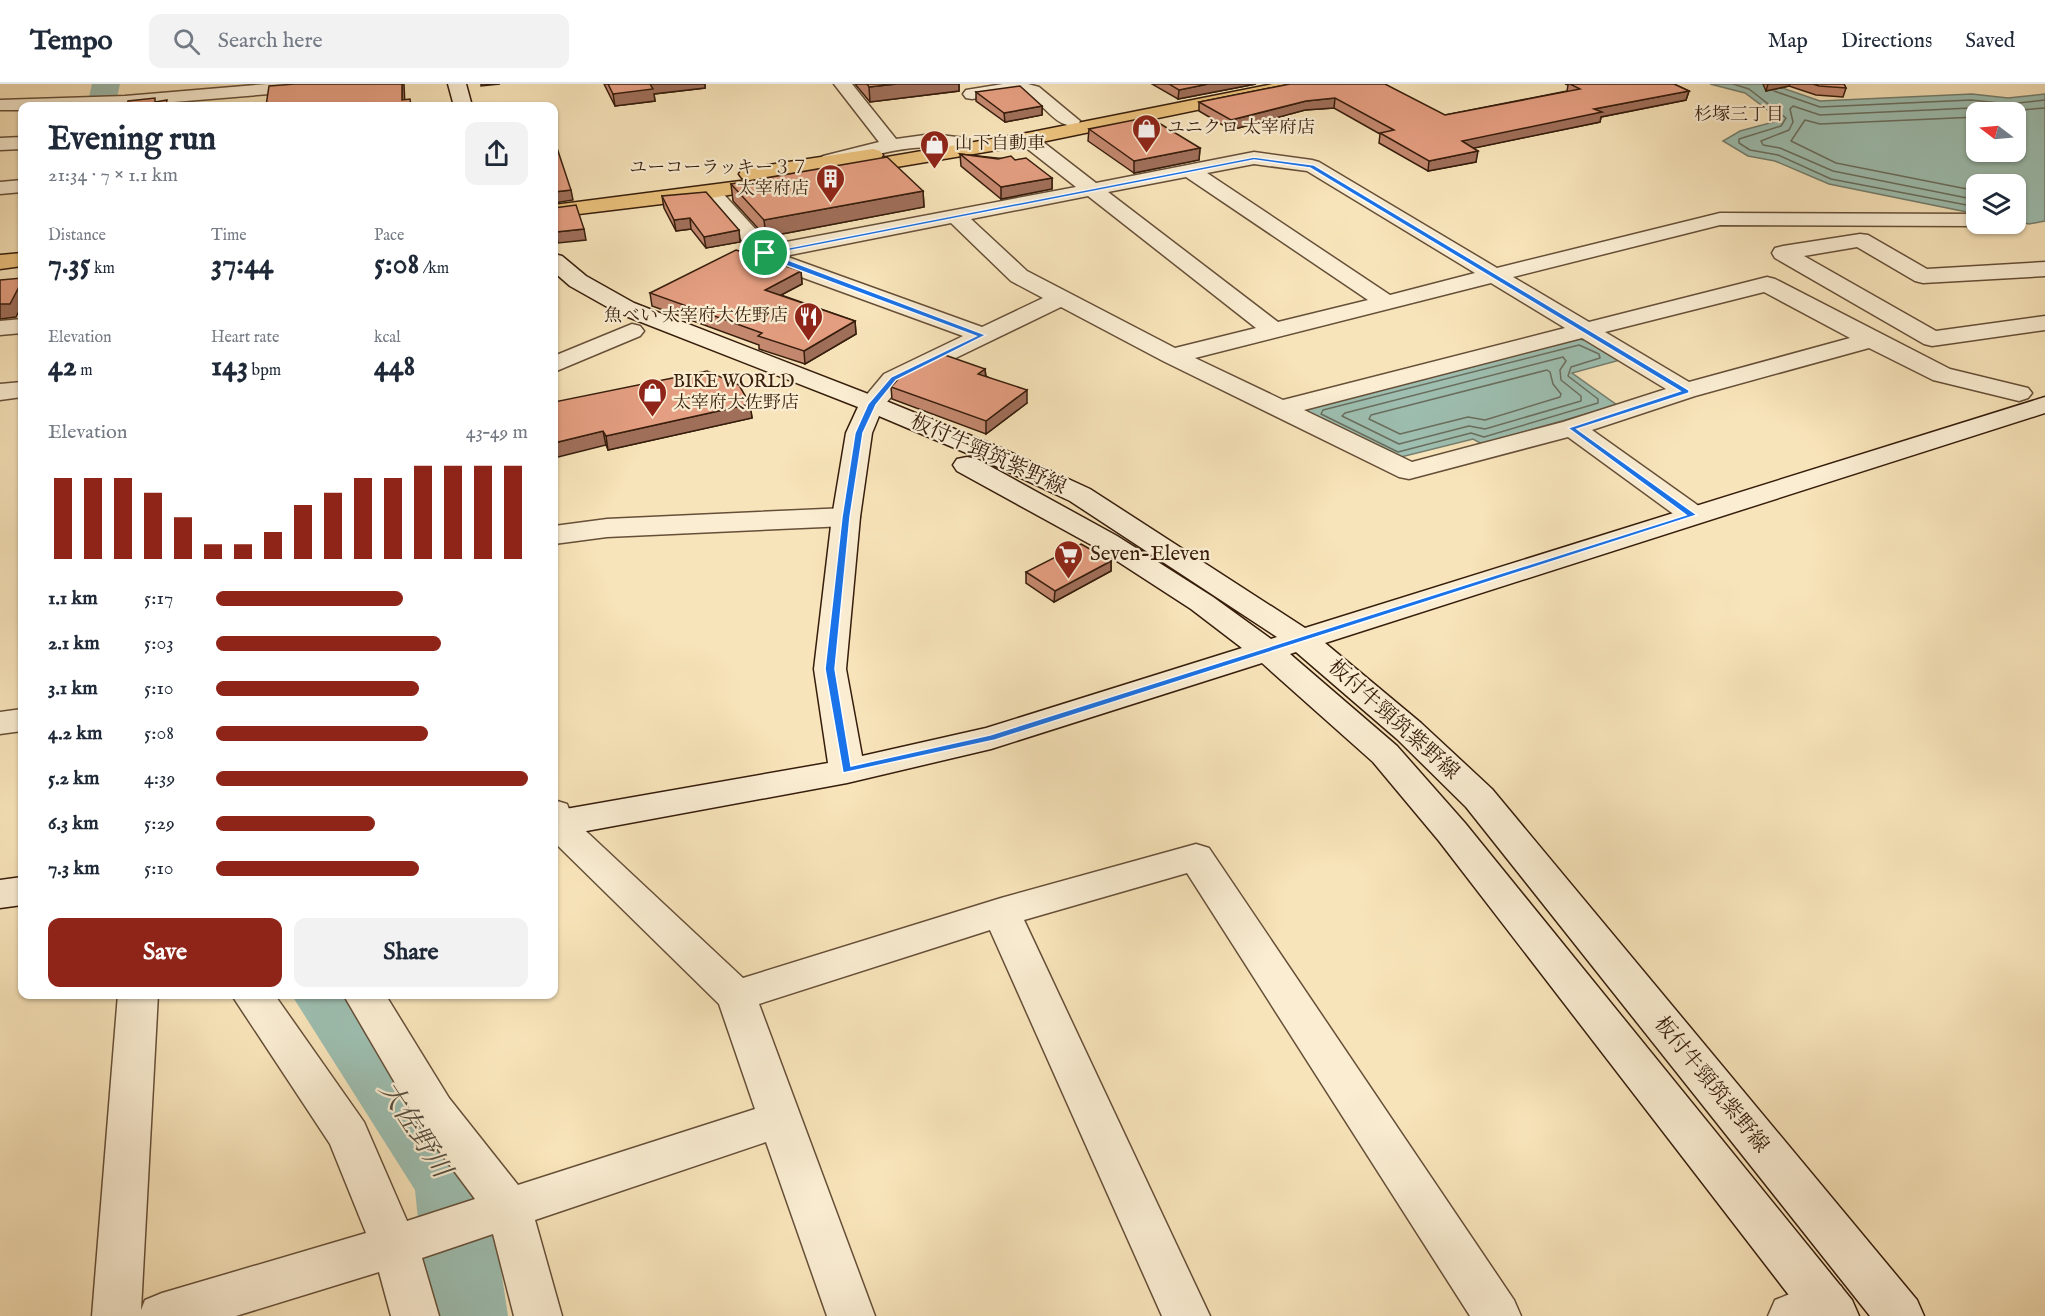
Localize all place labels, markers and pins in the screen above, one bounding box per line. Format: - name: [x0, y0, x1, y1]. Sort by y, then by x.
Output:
- shop icon: ユニクロ 太宰府店: [1130, 112, 1162, 154]
- place label: ユニクロ 太宰府店: [1167, 117, 1315, 140]
- shop icon: 山下自動車: [918, 128, 950, 170]
- place label: 山下自動車: [955, 133, 1045, 156]
- place label: ユーコーラッキー３７ 太宰府店: [629, 157, 809, 201]
- building icon: ユーコーラッキー３７ 太宰府店: [814, 162, 846, 204]
- pin: [739, 227, 790, 278]
- restaurant icon: 魚べい 太宰府大佐野店: [793, 300, 825, 342]
- place label: 魚べい 太宰府大佐野店: [604, 305, 788, 328]
- place label: BIKE WORLD 太宰府大佐野店: [673, 371, 799, 415]
- shop icon: BIKE WORLD 太宰府大佐野店: [636, 376, 668, 418]
- supermarket icon: Seven-Eleven: [1053, 538, 1085, 580]
- place label: Seven-Eleven: [1090, 541, 1210, 568]

